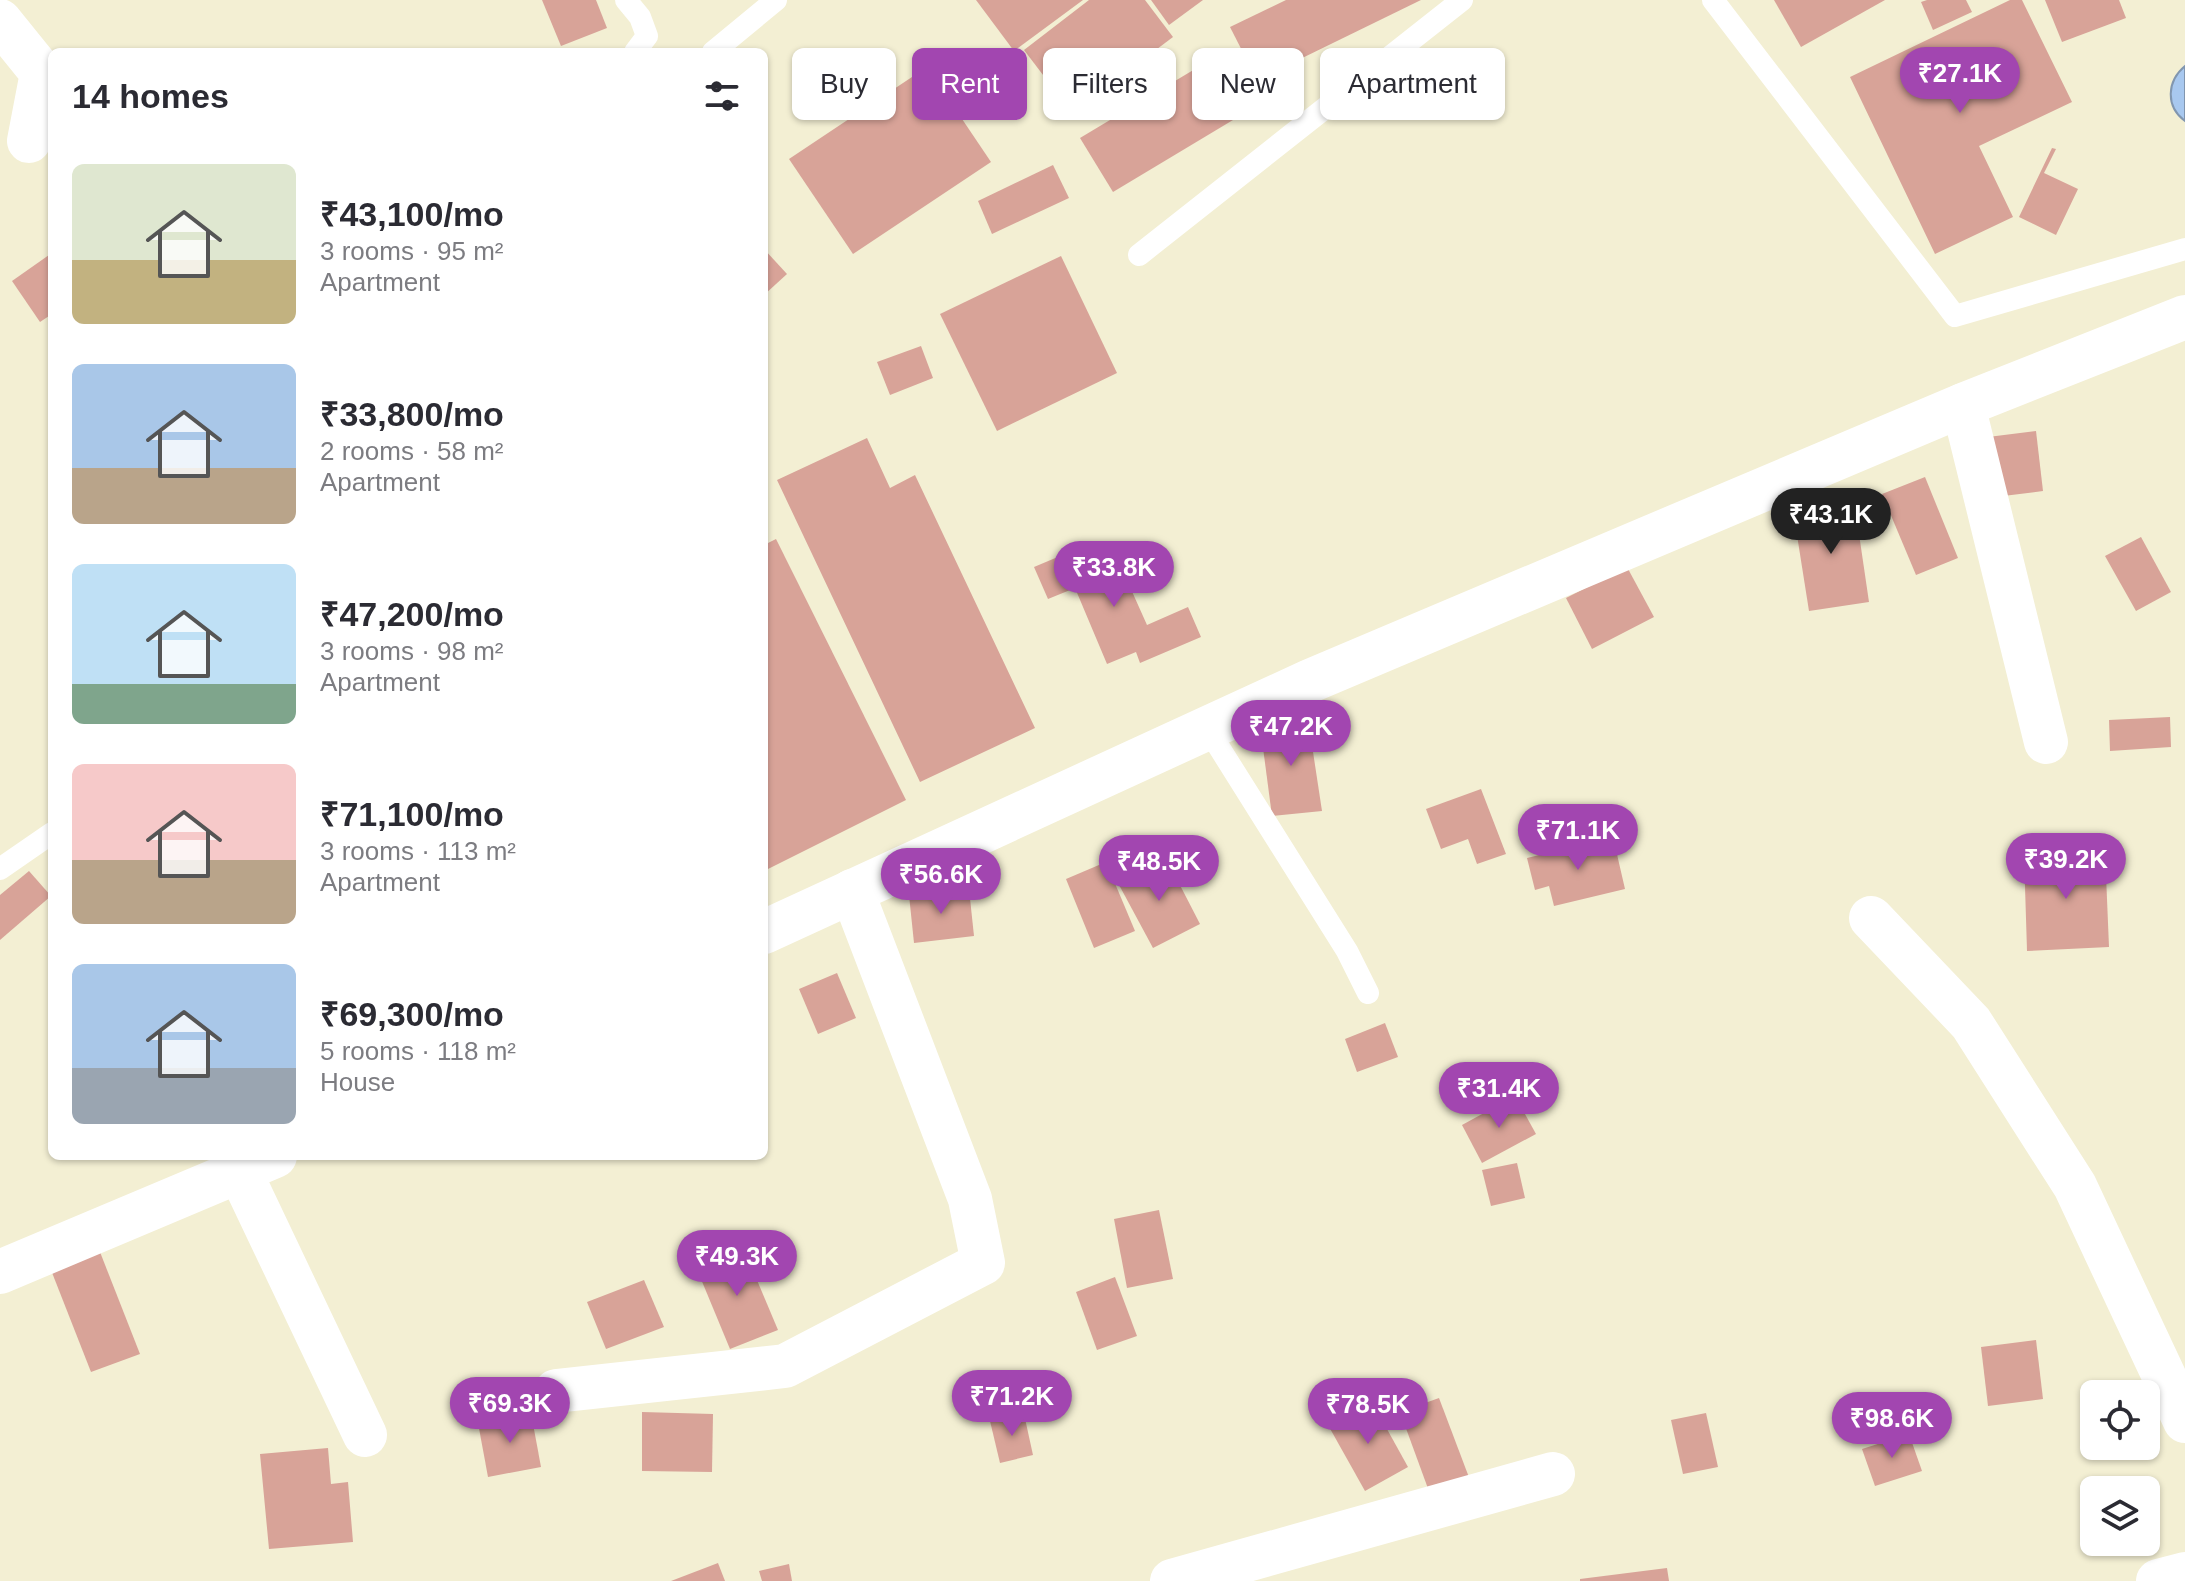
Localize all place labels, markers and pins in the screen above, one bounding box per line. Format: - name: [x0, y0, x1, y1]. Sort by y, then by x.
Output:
- pin: ₹27.1K: [1895, 47, 2025, 115]
- pin: ₹43.1K: [1766, 488, 1896, 556]
- pin: ₹33.8K: [1049, 541, 1179, 609]
- pin: ₹47.2K: [1226, 700, 1356, 768]
- pin: ₹71.1K: [1513, 804, 1643, 872]
- pin: ₹39.2K: [2001, 833, 2131, 901]
- pin: ₹48.5K: [1094, 835, 1224, 903]
- pin: ₹56.6K: [876, 848, 1006, 916]
- pin: ₹31.4K: [1434, 1062, 1564, 1130]
- pin: ₹49.3K: [672, 1230, 802, 1298]
- pin: ₹71.2K: [947, 1370, 1077, 1438]
- pin: ₹69.3K: [445, 1377, 575, 1445]
- pin: ₹78.5K: [1303, 1378, 1433, 1446]
- pin: ₹98.6K: [1827, 1392, 1957, 1460]

